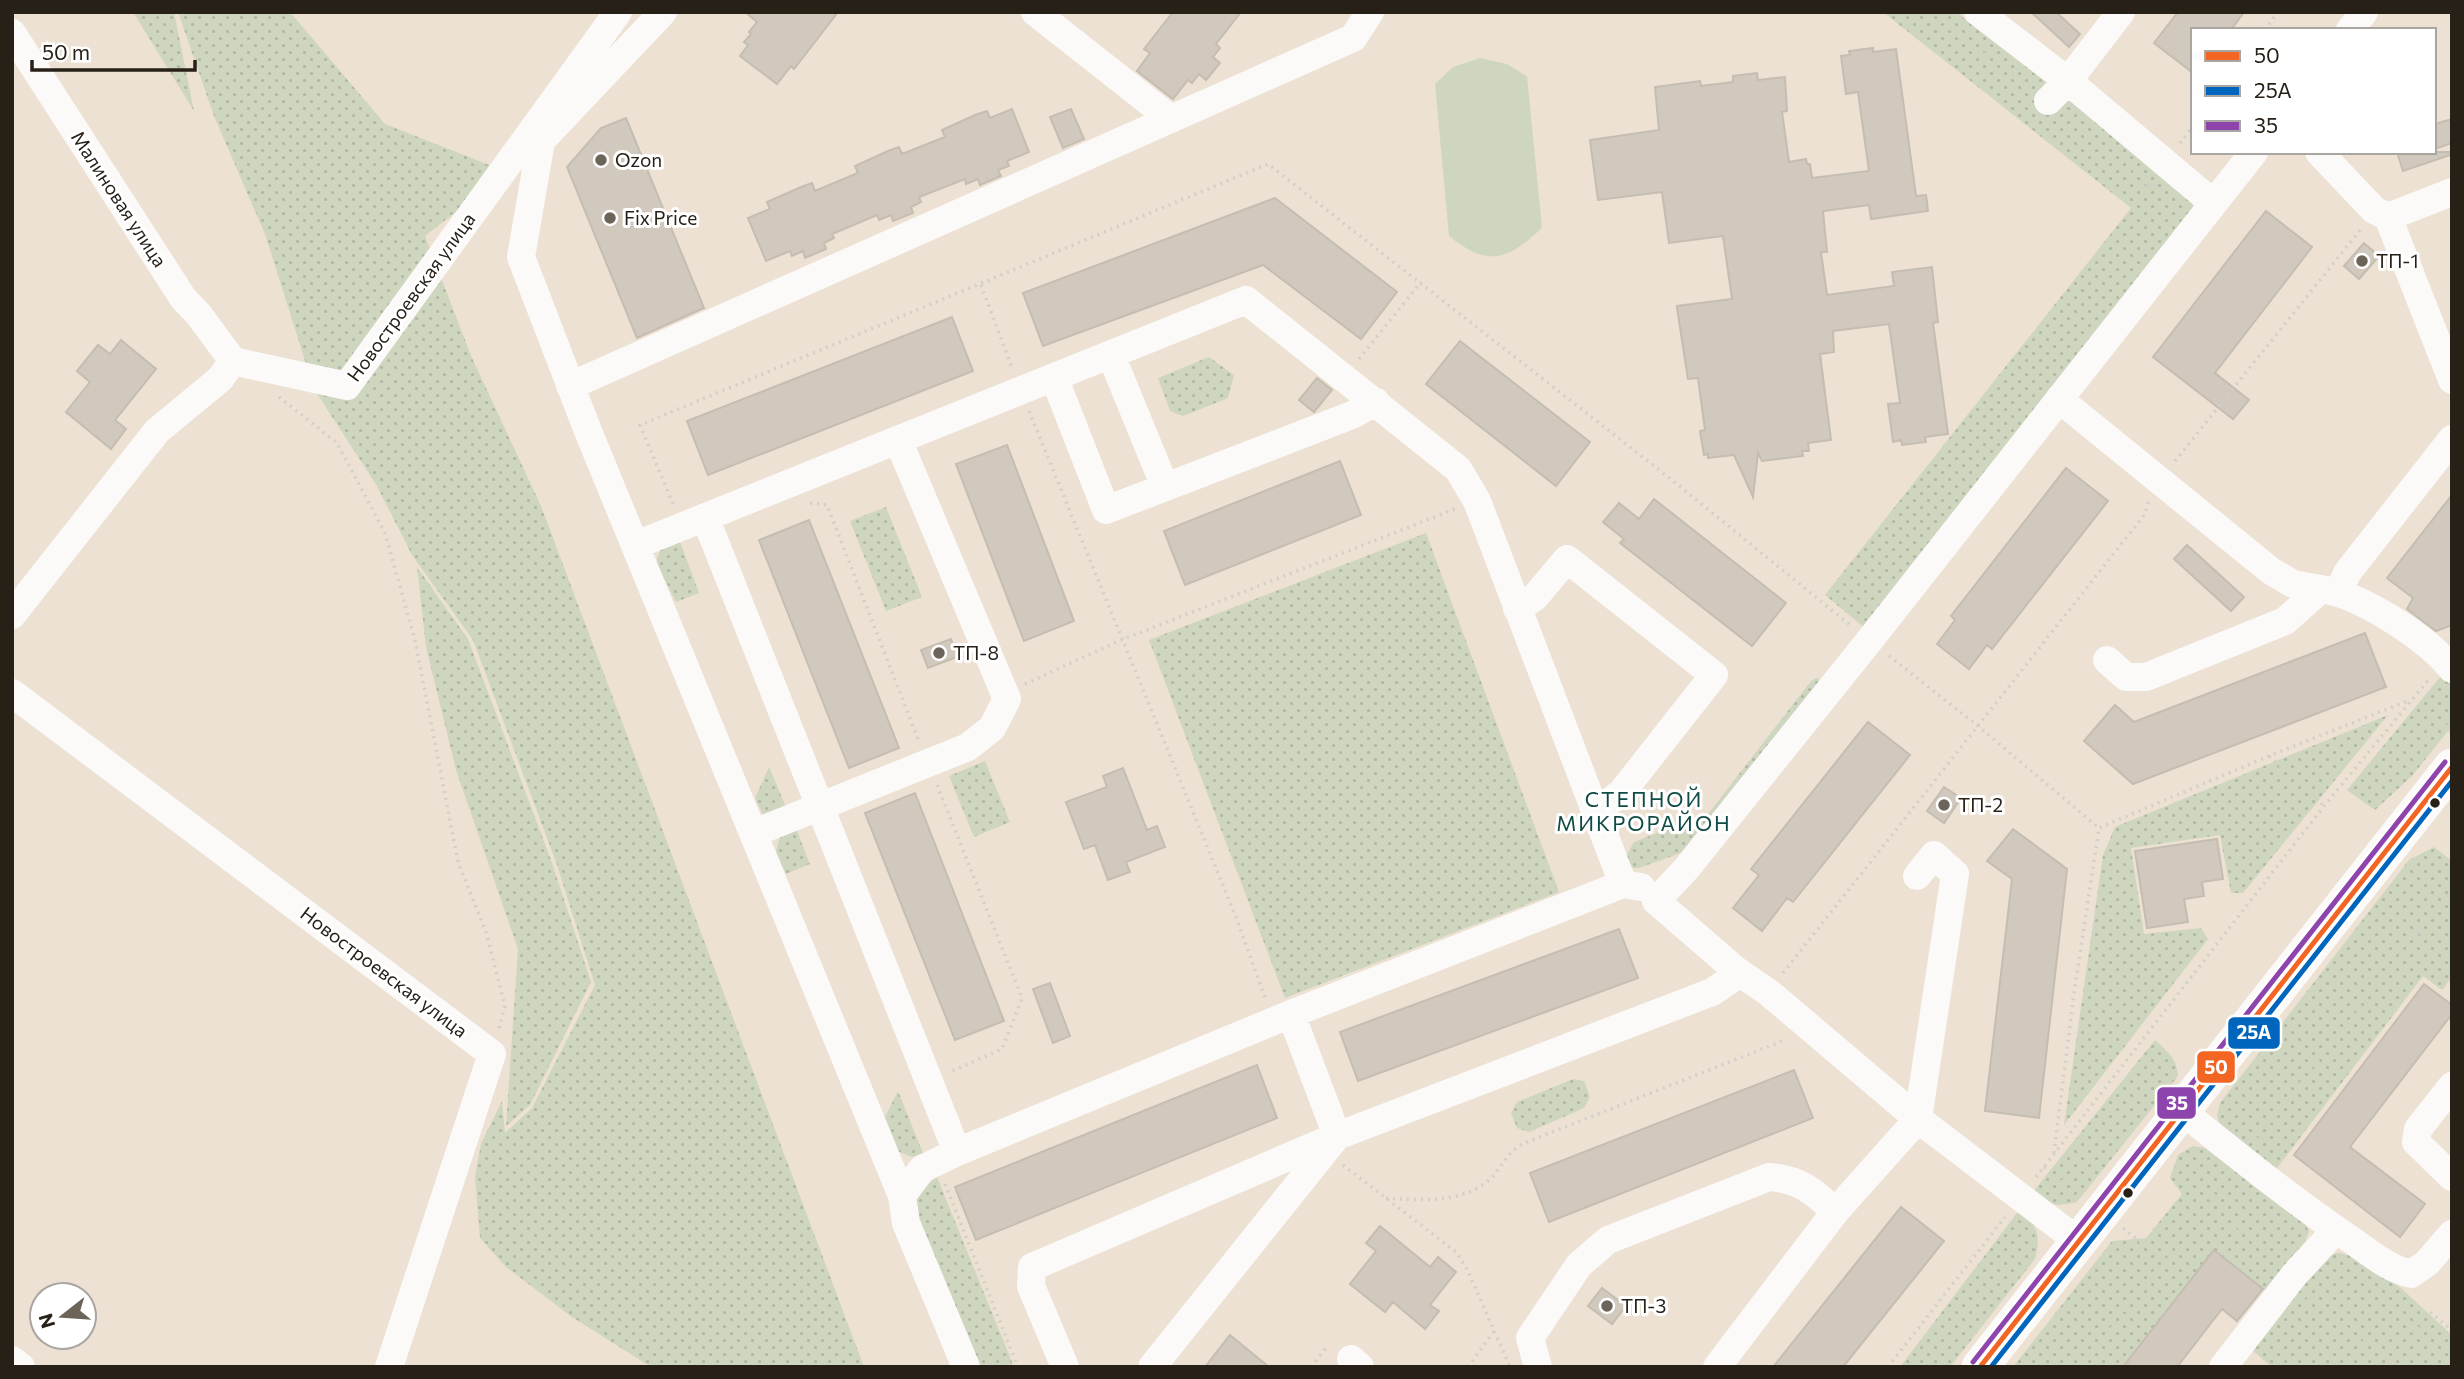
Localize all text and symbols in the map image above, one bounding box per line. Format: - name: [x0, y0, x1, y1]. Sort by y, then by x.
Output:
- scale bar: [32, 28, 194, 72]
- legend: [2191, 28, 2436, 154]
- text: 50 m: [42, 39, 90, 64]
- text: 50: [2254, 42, 2280, 67]
- text: 25А: [2254, 77, 2292, 102]
- text: 35: [2254, 112, 2278, 137]
- street label: Малиновая улица: [67, 126, 172, 271]
- place label: Ozon: [615, 148, 662, 171]
- marker: Ozon: [593, 152, 609, 168]
- place label: Fix Price: [624, 206, 697, 229]
- street label: Новостроевская улица: [342, 208, 480, 386]
- marker: Fix Price: [602, 210, 618, 226]
- place label: ТП-1: [2376, 249, 2419, 272]
- marker: ТП-1: [2354, 253, 2370, 269]
- place label: ТП-8: [953, 641, 999, 664]
- marker: ТП-8: [931, 645, 947, 661]
- district label: СТЕПНОЙ МИКРОРАЙОН: [1556, 786, 1732, 835]
- place label: ТП-2: [1958, 793, 2003, 816]
- unlabelled marker: [2428, 796, 2442, 810]
- marker: ТП-2: [1936, 797, 1952, 813]
- street label: Новостроевская улица: [296, 901, 472, 1042]
- line badge: 25А: [2227, 1016, 2281, 1050]
- text: 25А: [2236, 1020, 2272, 1043]
- line badge: 50: [2196, 1050, 2236, 1084]
- text: 50: [2204, 1055, 2228, 1078]
- line badge: 35: [2156, 1086, 2197, 1120]
- text: 35: [2166, 1091, 2188, 1114]
- unlabelled marker: [2121, 1186, 2135, 1200]
- north arrow: [28, 1281, 98, 1351]
- place label: ТП-3: [1621, 1294, 1666, 1317]
- marker: ТП-3: [1599, 1298, 1615, 1314]
- text: N: [33, 1311, 59, 1331]

